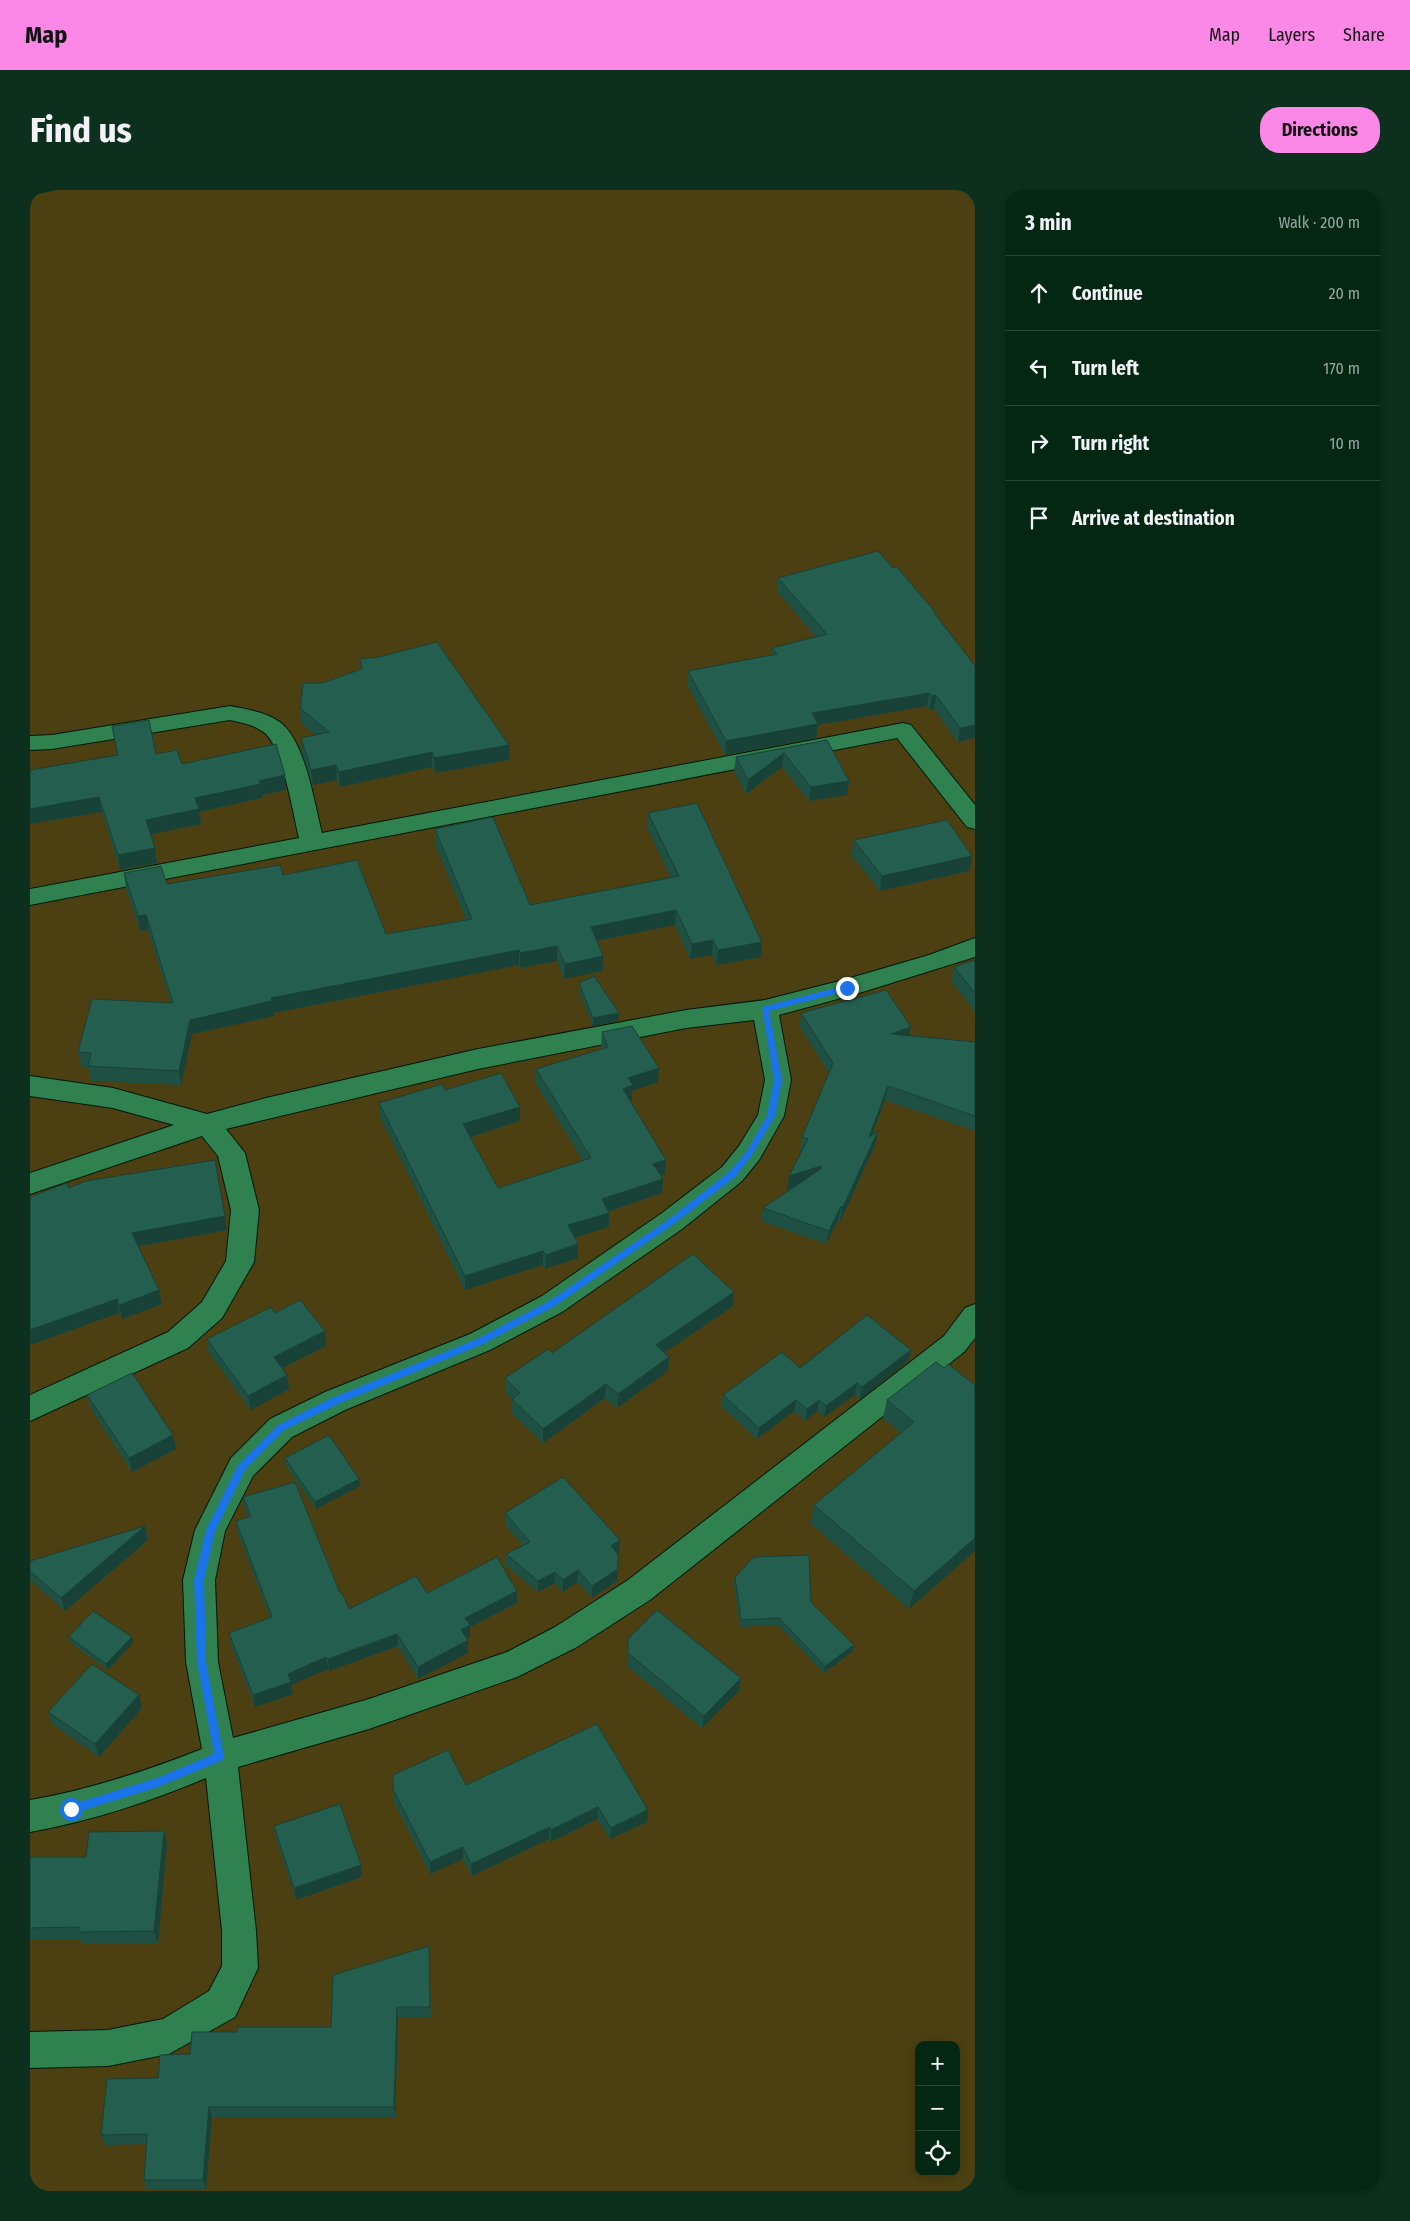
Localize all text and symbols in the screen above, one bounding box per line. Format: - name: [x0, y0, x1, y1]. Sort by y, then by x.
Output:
- text: Map: [25, 21, 67, 49]
- text: Map: [1209, 24, 1240, 46]
- text: Layers: [1268, 24, 1315, 46]
- text: Share: [1343, 24, 1385, 46]
- button: Directions: [1260, 107, 1380, 153]
- text: Find us: [30, 109, 132, 151]
- text: 3 min: [1025, 210, 1072, 236]
- text: Walk · 200 m: [1278, 213, 1360, 232]
- icon: ahead: [1025, 279, 1053, 307]
- text: Continue: [1072, 282, 1143, 305]
- text: 20 m: [1329, 284, 1360, 303]
- icon: left: [1025, 354, 1053, 382]
- text: Turn left: [1072, 357, 1139, 380]
- text: 170 m: [1323, 359, 1360, 378]
- icon: right: [1025, 429, 1053, 457]
- text: Turn right: [1072, 432, 1149, 455]
- text: 10 m: [1329, 434, 1360, 453]
- icon: arrive: [1025, 504, 1053, 532]
- text: Arrive at destination: [1072, 507, 1235, 530]
- route end: [836, 977, 859, 1000]
- route start: [60, 1798, 83, 1821]
- map controls: [915, 2041, 960, 2176]
- button: +: [915, 2041, 960, 2086]
- button: −: [915, 2086, 960, 2131]
- button: locate: [915, 2131, 960, 2176]

